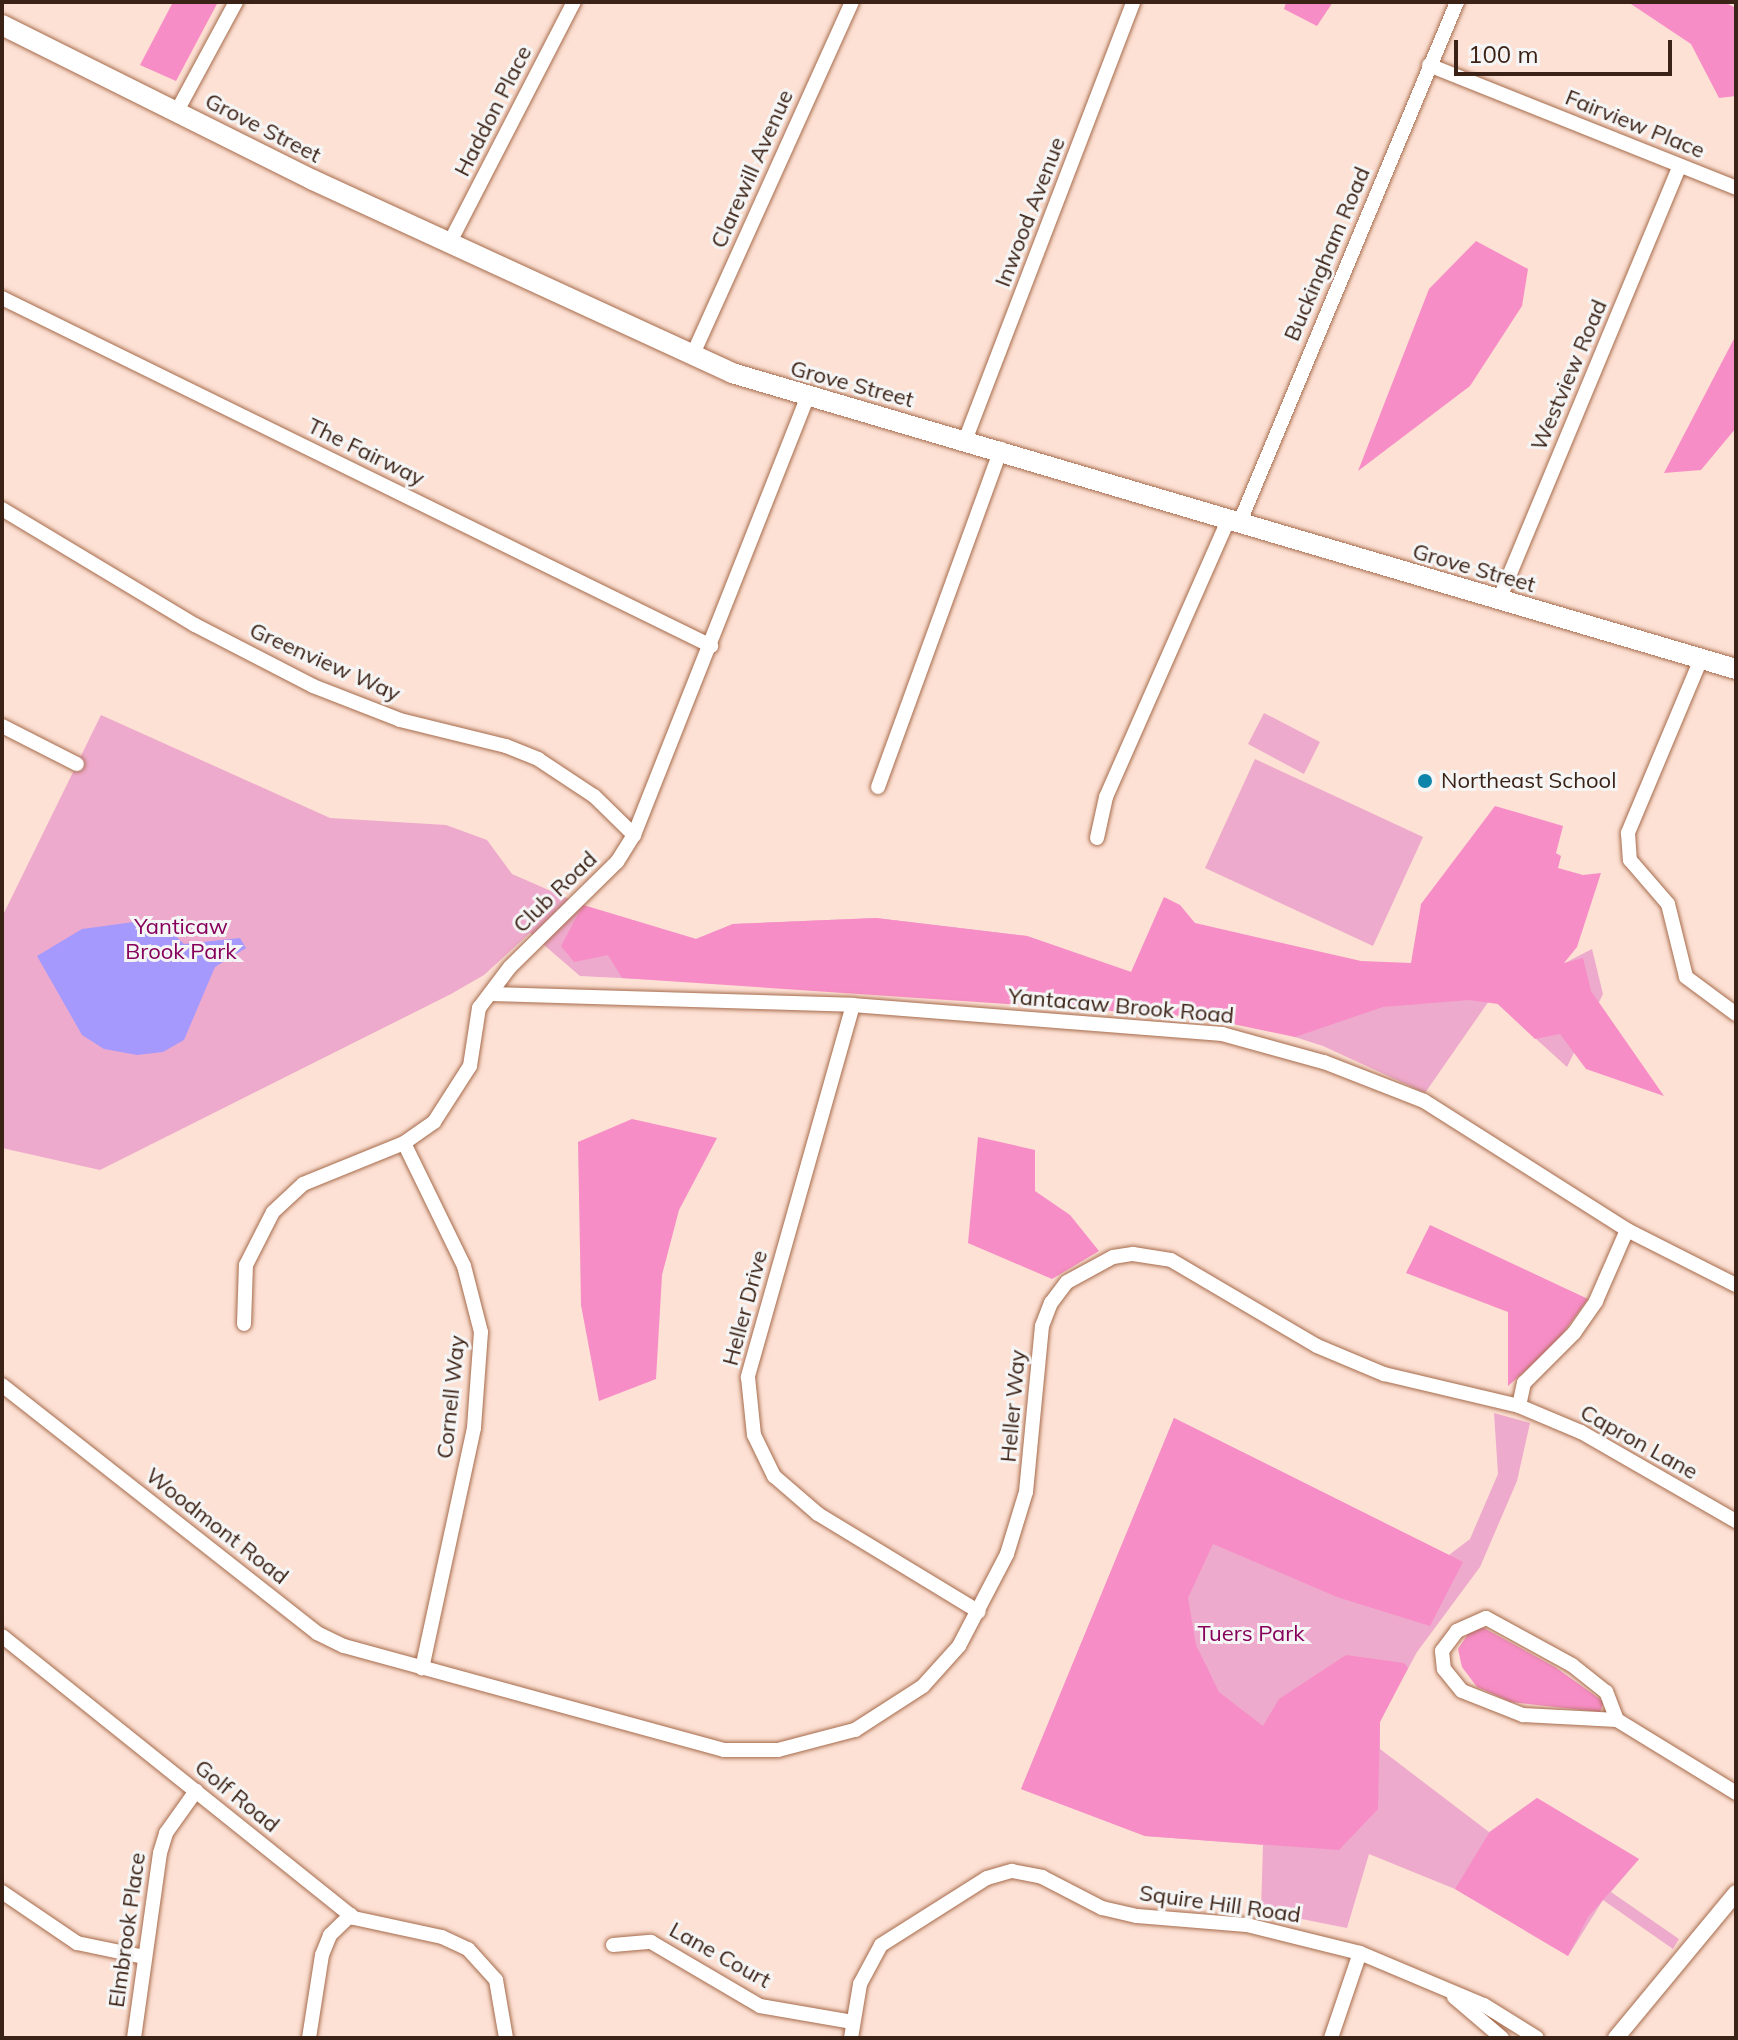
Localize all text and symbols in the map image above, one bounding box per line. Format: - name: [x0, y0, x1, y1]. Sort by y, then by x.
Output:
- scale bar: [1458, 24, 1676, 74]
- text: 100 m: [1468, 39, 1539, 69]
- street label: Haddon Place: [449, 41, 537, 181]
- street label: Fairview Place: [1561, 84, 1709, 164]
- street label: Clarewill Avenue: [705, 86, 799, 252]
- street label: Grove Street: [201, 88, 325, 168]
- street label: Inwood Avenue: [989, 133, 1071, 291]
- street label: Buckingham Road: [1278, 163, 1376, 345]
- street label: Westview Road: [1525, 296, 1613, 454]
- street label: Grove Street: [788, 355, 916, 413]
- street label: The Fairway: [303, 412, 429, 492]
- street label: Grove Street: [1410, 538, 1538, 598]
- street label: Greenview Way: [246, 617, 404, 707]
- place label: Northeast School: [1441, 768, 1616, 794]
- marker: Northeast School: [1416, 772, 1434, 790]
- street label: Club Road: [508, 846, 602, 938]
- park label: Yanticaw Brook Park: [125, 913, 237, 964]
- street label: Yantacaw Brook Road: [1007, 983, 1235, 1029]
- street label: Heller Drive: [717, 1248, 773, 1368]
- street label: Cornell Way: [431, 1334, 471, 1460]
- street label: Heller Way: [995, 1349, 1031, 1463]
- street label: Capron Lane: [1576, 1399, 1702, 1485]
- street label: Woodmont Road: [140, 1462, 294, 1590]
- park label: Tuers Park: [1197, 1621, 1305, 1647]
- street label: Golf Road: [189, 1754, 285, 1838]
- street label: Elmbrook Place: [103, 1851, 151, 2009]
- street label: Squire Hill Road: [1138, 1880, 1302, 1928]
- street label: Lane Court: [665, 1916, 775, 1994]

